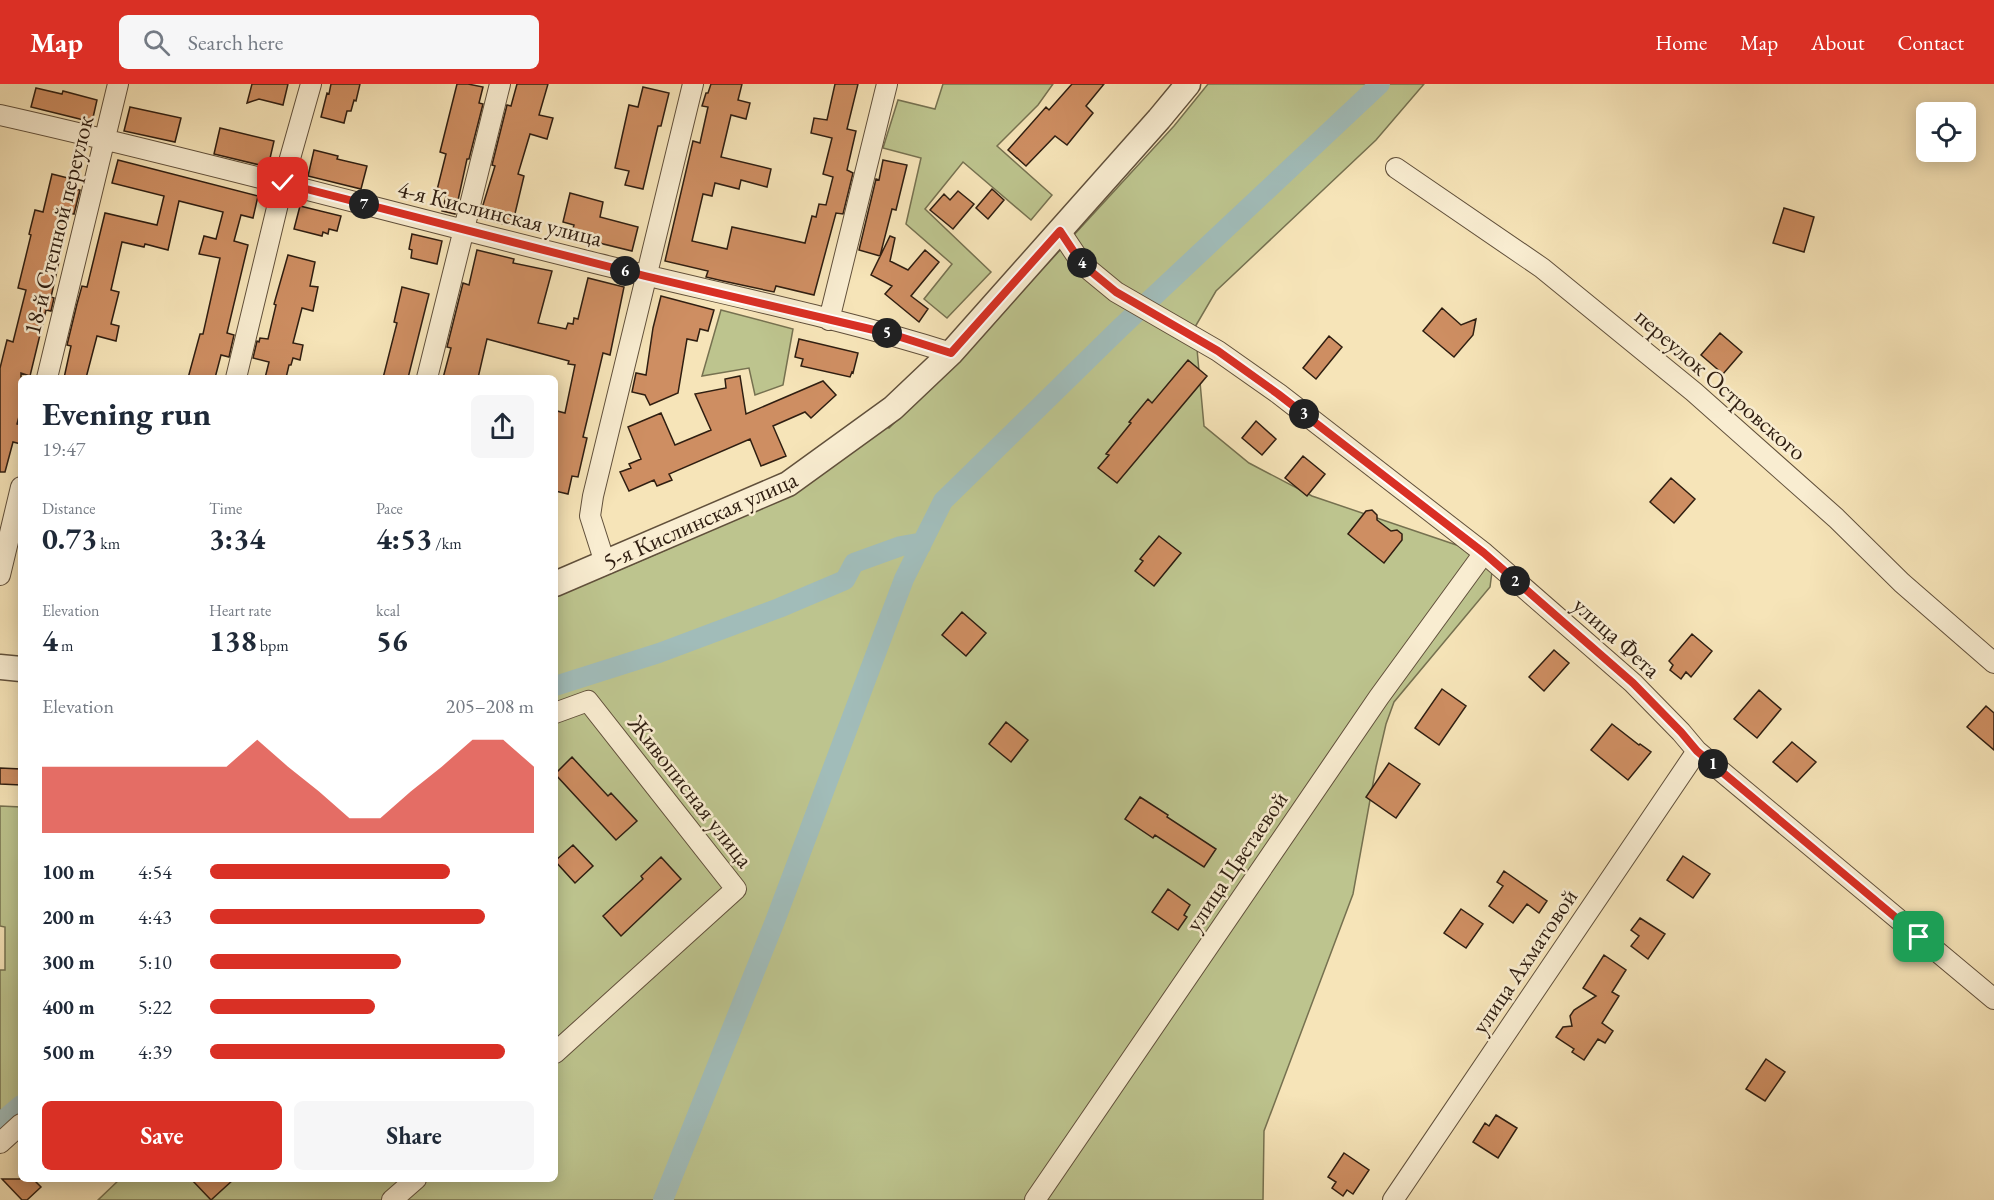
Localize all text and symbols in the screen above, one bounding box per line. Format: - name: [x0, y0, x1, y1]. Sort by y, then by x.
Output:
- search box: [119, 15, 539, 69]
- text: Map: [30, 24, 83, 60]
- icon: search: [140, 26, 173, 59]
- text: Search here: [188, 28, 283, 57]
- text: Home: [1655, 29, 1707, 56]
- text: Map: [1740, 29, 1778, 56]
- text: About: [1811, 29, 1864, 56]
- text: Contact: [1897, 29, 1964, 56]
- map controls: [1916, 102, 1976, 162]
- button: locate: [1916, 102, 1976, 162]
- street label: 18-й Степной переулок: [16, 111, 100, 338]
- pin: [257, 157, 308, 208]
- icon: check: [266, 166, 299, 199]
- street label: 4-я Кислинская улица: [395, 173, 606, 254]
- pin: 7: [349, 189, 379, 219]
- text: 7: [360, 193, 368, 214]
- pin: 4: [1067, 248, 1097, 278]
- text: 4: [1078, 252, 1086, 273]
- pin: 6: [610, 256, 640, 286]
- text: 6: [621, 260, 629, 281]
- street label: переулок Островского: [1629, 301, 1813, 467]
- pin: 5: [872, 318, 902, 348]
- text: 5: [883, 322, 891, 343]
- text: Evening run: [42, 392, 211, 435]
- button: share: [471, 395, 534, 458]
- pin: 3: [1289, 399, 1319, 429]
- text: 3: [1300, 403, 1308, 424]
- text: 19:47: [42, 436, 85, 462]
- street label: 5-я Кислинская улица: [598, 463, 802, 577]
- text: Distance: [42, 498, 95, 519]
- text: Time: [209, 498, 242, 519]
- text: Pace: [376, 498, 403, 519]
- text: 0.73: [42, 519, 97, 558]
- text: 3:34: [209, 519, 265, 558]
- text: 4:53: [376, 519, 432, 558]
- text: km: [97, 533, 120, 554]
- text: /km: [432, 533, 462, 554]
- pin: 2: [1500, 566, 1530, 596]
- text: 2: [1511, 570, 1519, 591]
- street label: улица Фета: [1567, 589, 1668, 685]
- text: Elevation: [42, 600, 100, 621]
- text: Heart rate: [209, 600, 271, 621]
- text: kcal: [376, 600, 400, 621]
- text: 4: [42, 621, 58, 660]
- text: 138: [209, 621, 257, 660]
- text: 56: [376, 621, 408, 660]
- text: m: [58, 635, 74, 656]
- text: bpm: [257, 635, 289, 656]
- text: Elevation: [42, 693, 114, 719]
- text: 205–208 m: [446, 693, 534, 719]
- street label: Живописная улица: [621, 707, 761, 874]
- pin: 1: [1698, 749, 1728, 779]
- text: 1: [1709, 753, 1717, 774]
- street label: улица Цветаевой: [1178, 785, 1294, 937]
- text: 100 m: [42, 859, 95, 885]
- text: 4:54: [138, 859, 172, 885]
- street label: улица Ахматовой: [1464, 882, 1584, 1040]
- text: 200 m: [42, 904, 95, 930]
- text: 4:43: [138, 904, 172, 930]
- pin: [1893, 911, 1944, 962]
- icon: arrive: [1902, 920, 1935, 953]
- text: 300 m: [42, 949, 95, 975]
- text: 5:10: [138, 949, 172, 975]
- text: 400 m: [42, 994, 95, 1020]
- text: 5:22: [138, 994, 172, 1020]
- text: 500 m: [42, 1039, 95, 1065]
- text: 4:39: [138, 1039, 172, 1065]
- button: Save: [42, 1101, 282, 1170]
- button: Share: [294, 1101, 534, 1170]

